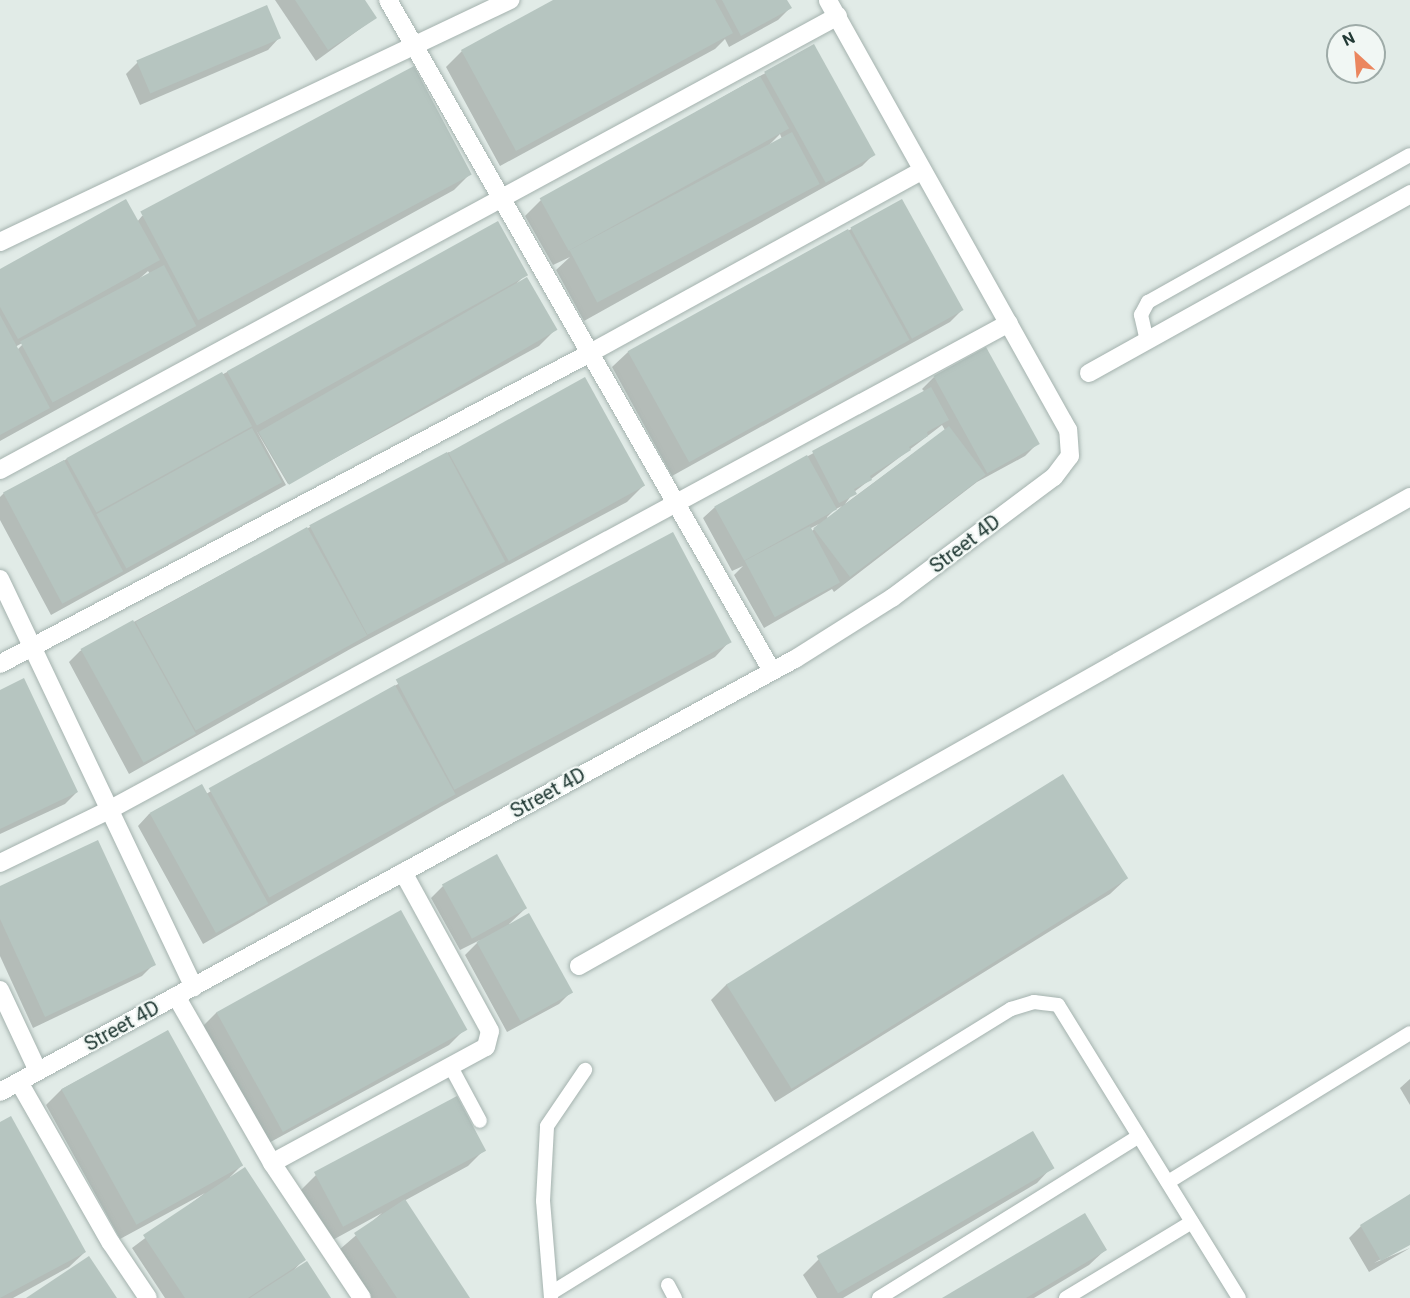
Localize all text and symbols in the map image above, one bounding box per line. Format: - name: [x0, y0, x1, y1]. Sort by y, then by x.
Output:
- north arrow: [1326, 24, 1386, 84]
- text: N: [1340, 28, 1358, 50]
- street label: Street 4D: [925, 510, 1005, 578]
- street label: Street 4D: [506, 763, 590, 823]
- street label: Street 4D: [80, 996, 164, 1056]

